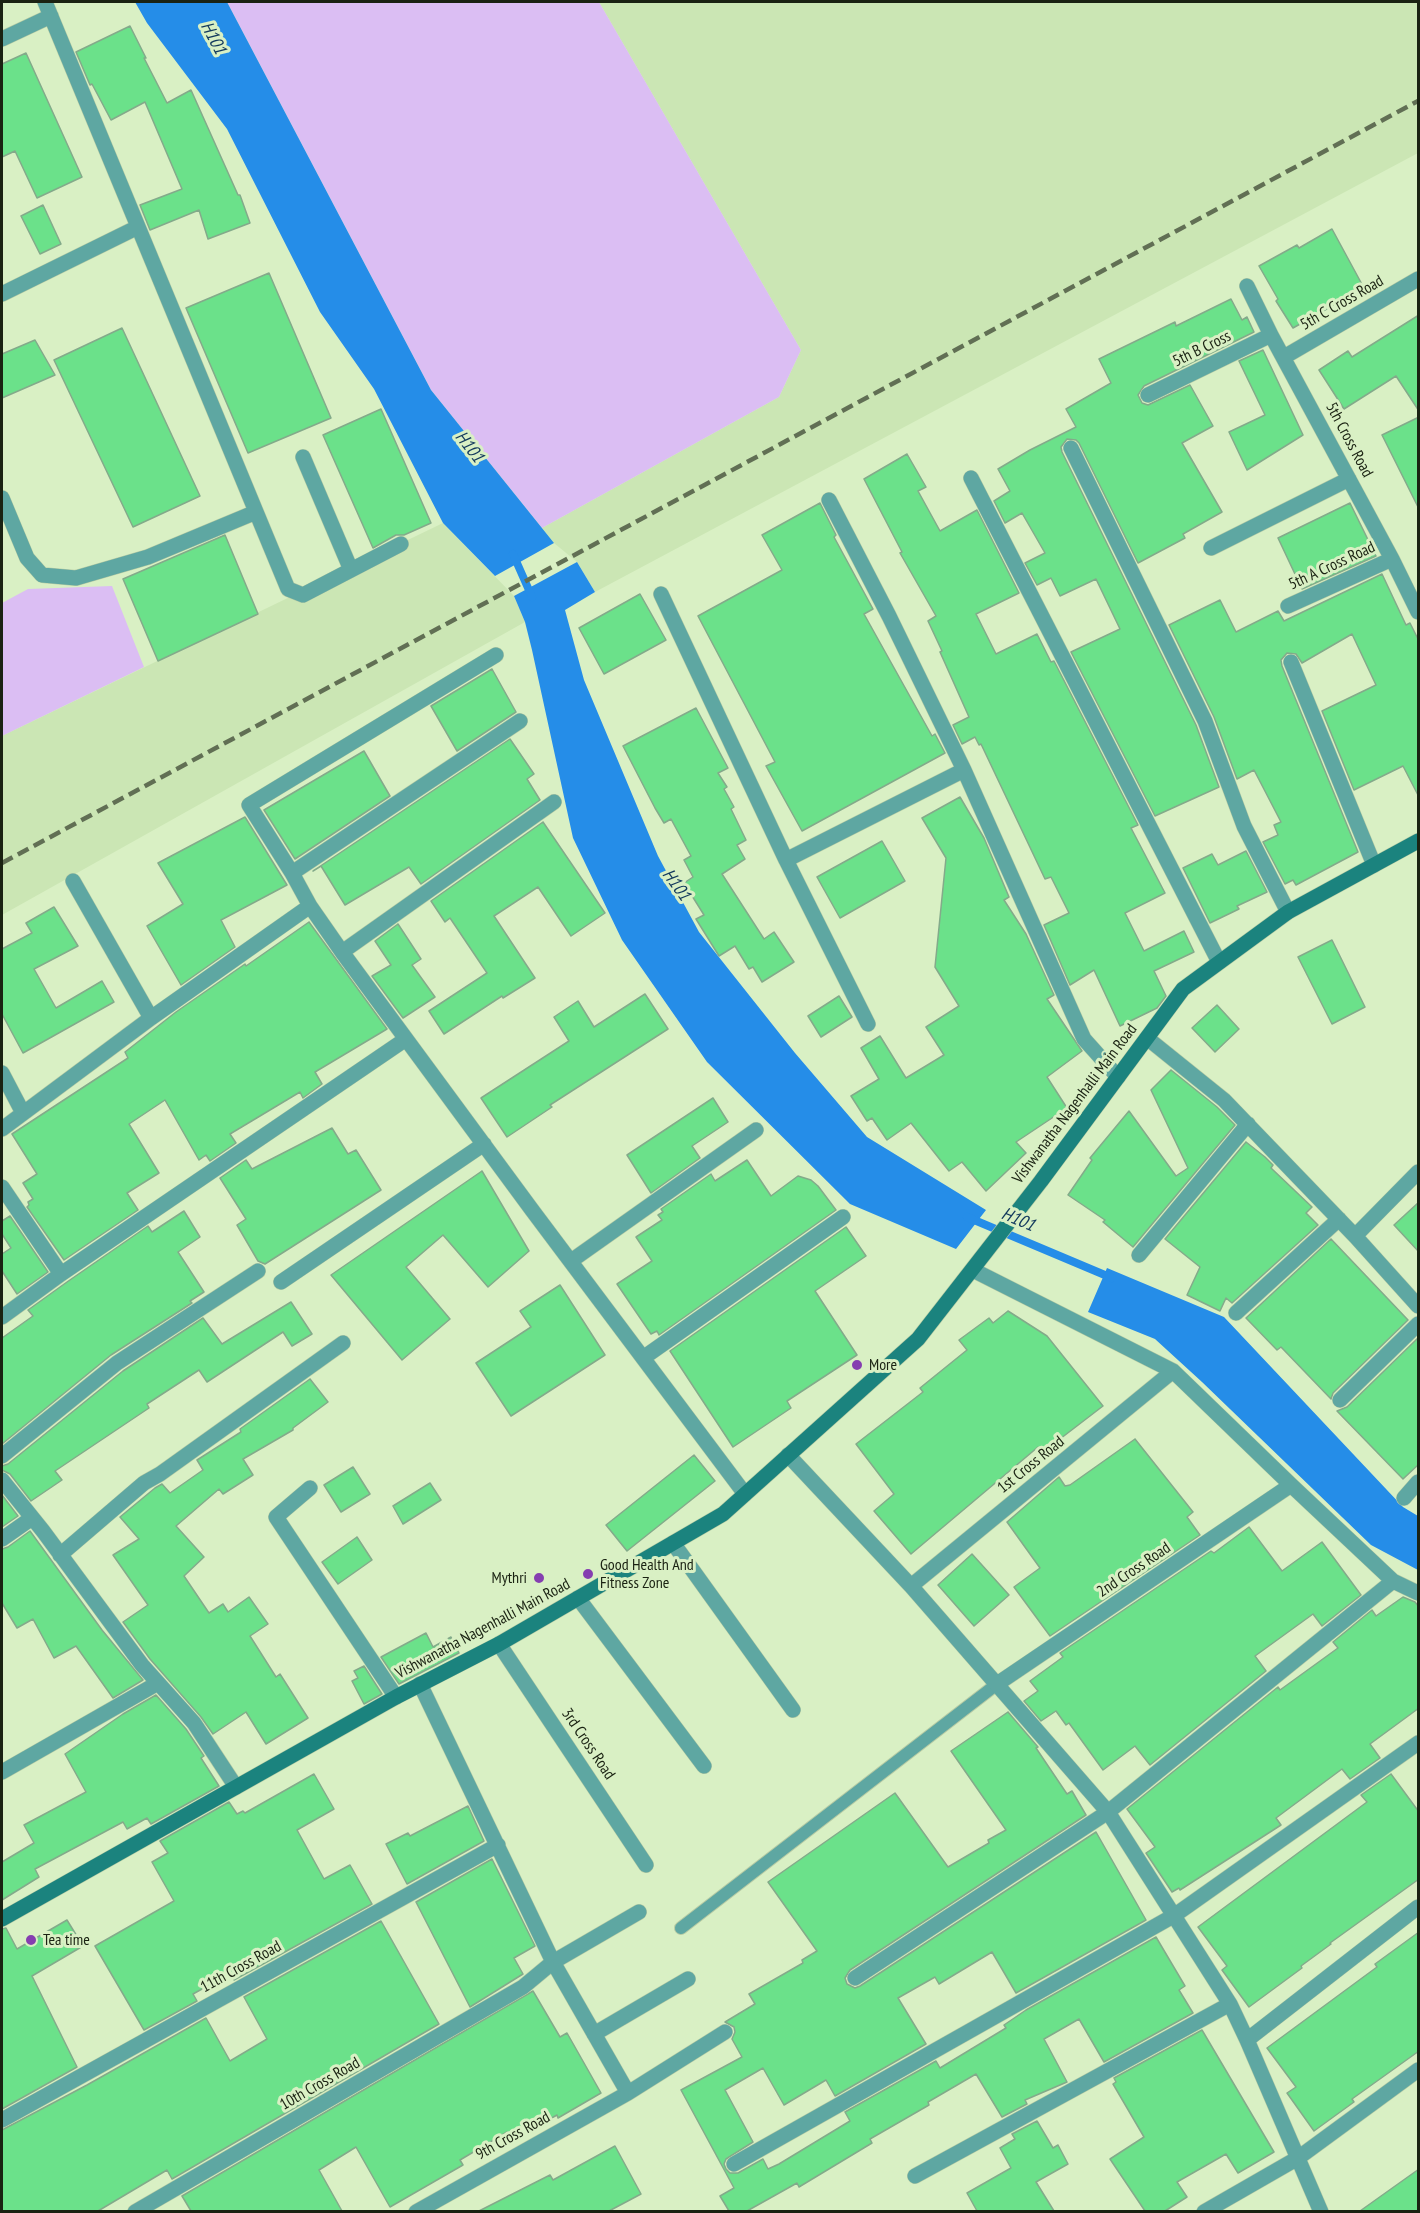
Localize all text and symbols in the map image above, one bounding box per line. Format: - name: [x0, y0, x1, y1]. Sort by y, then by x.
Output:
- water label: H101: [195, 18, 231, 58]
- street label: 5th C Cross Road: [1297, 272, 1387, 334]
- street label: 5th B Cross: [1170, 327, 1234, 371]
- street label: 5th Cross Road: [1321, 399, 1377, 481]
- water label: H101: [450, 427, 488, 467]
- street label: 5th A Cross Road: [1286, 538, 1378, 594]
- water label: H101: [657, 865, 695, 905]
- street label: Vishwanatha Nagenhalli Main Road: [1009, 1020, 1141, 1188]
- water label: H101: [998, 1203, 1038, 1237]
- place label: More: [869, 1355, 897, 1375]
- marker: More: [850, 1358, 864, 1372]
- street label: 1st Cross Road: [994, 1432, 1068, 1498]
- street label: 2nd Cross Road: [1094, 1538, 1174, 1602]
- place label: Good Health And Fitness Zone: [600, 1555, 694, 1593]
- marker: Good Health And Fitness Zone: [581, 1567, 595, 1581]
- place label: Mythri: [491, 1568, 527, 1588]
- marker: Mythri: [532, 1571, 546, 1585]
- street label: Vishwanatha Nagenhalli Main Road: [392, 1575, 574, 1683]
- street label: 3rd Cross Road: [557, 1705, 619, 1783]
- place label: Tea time: [43, 1930, 90, 1950]
- marker: Tea time: [24, 1933, 38, 1947]
- street label: 11th Cross Road: [197, 1937, 285, 1997]
- street label: 10th Cross Road: [277, 2053, 363, 2115]
- street label: 9th Cross Road: [473, 2108, 553, 2164]

